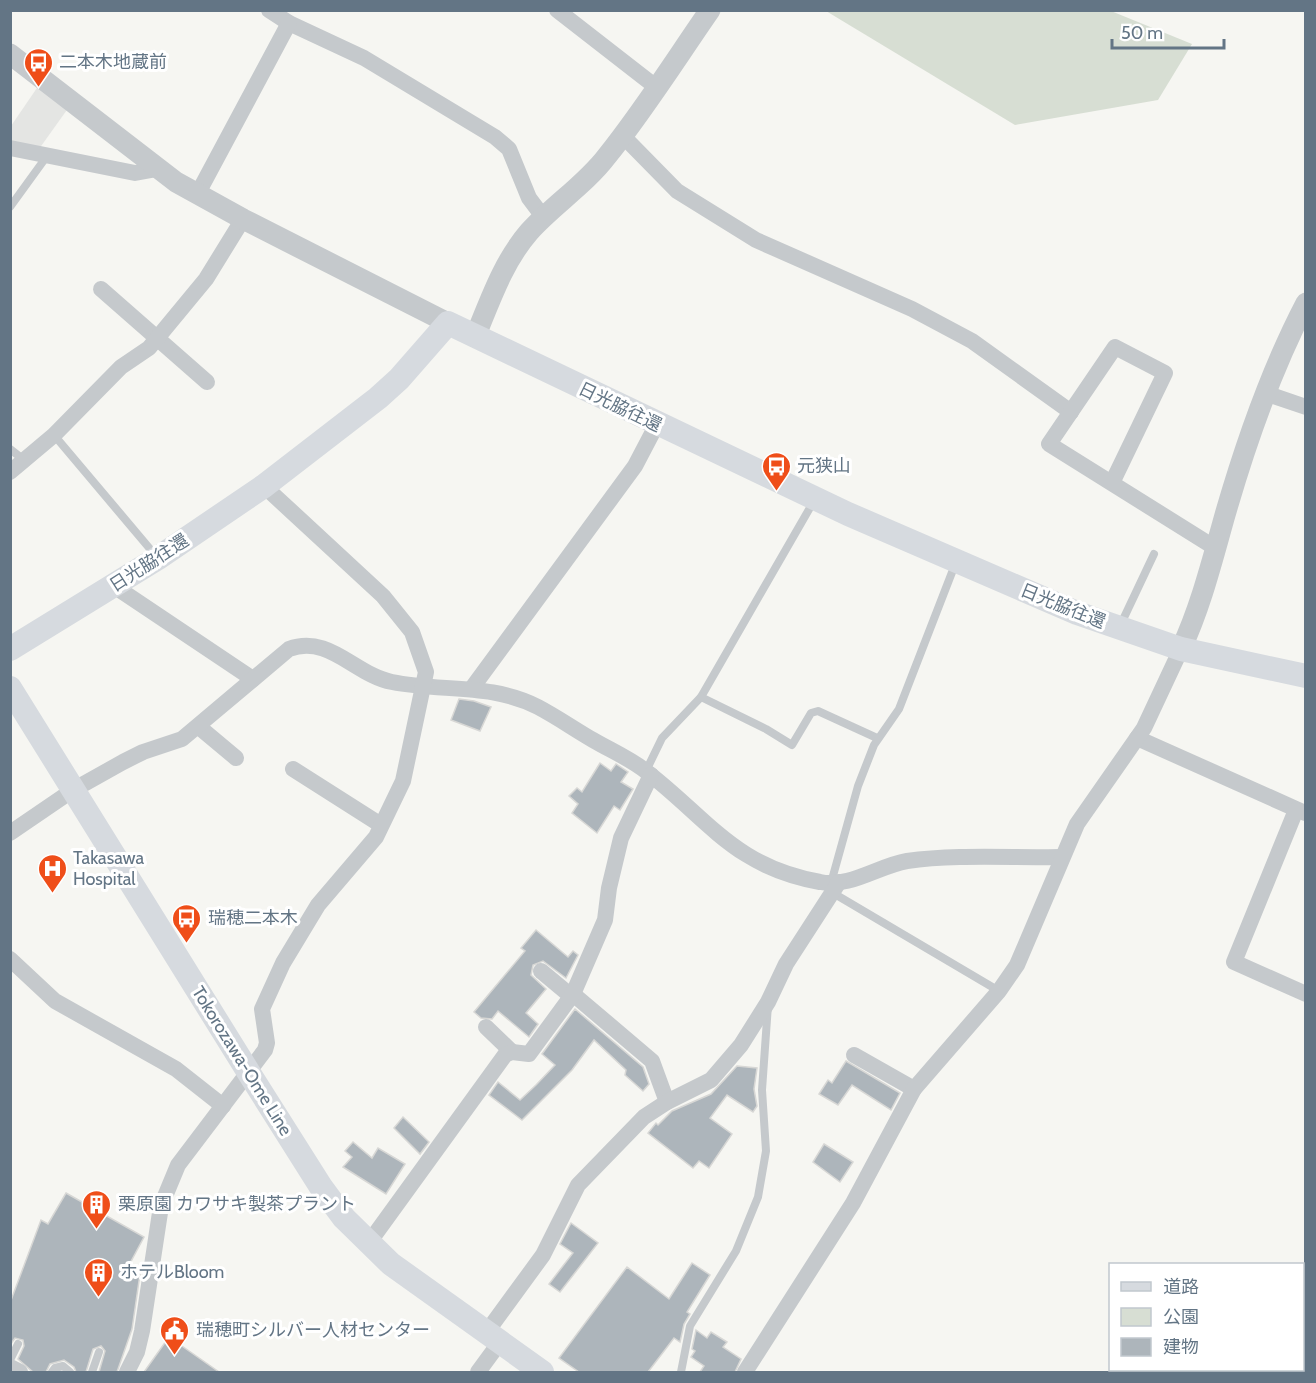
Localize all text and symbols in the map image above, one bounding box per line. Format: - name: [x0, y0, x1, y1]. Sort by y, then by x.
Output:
- scale bar: [1112, 12, 1224, 50]
- text: 50 m: [1121, 22, 1163, 44]
- bus stop icon: 二本木地蔵前: [22, 46, 54, 88]
- place label: 二本木地蔵前: [59, 51, 167, 73]
- street label: 日光脇往還: [575, 377, 665, 437]
- bus stop icon: 元狭山: [760, 450, 792, 492]
- place label: 元狭山: [797, 455, 851, 477]
- street label: 日光脇往還: [105, 529, 193, 597]
- street label: 日光脇往還: [1017, 579, 1109, 633]
- place label: Takasawa Hospital: [73, 847, 145, 890]
- hospital icon: Takasawa Hospital: [36, 852, 68, 894]
- bus stop icon: 瑞穂二本木: [171, 902, 203, 944]
- place label: 瑞穂二本木: [208, 907, 298, 929]
- street label: Tokorozawa-Ome Line: [187, 982, 297, 1140]
- building icon: 栗原園 カワサキ製茶プラント: [81, 1188, 113, 1230]
- place label: 栗原園 カワサキ製茶プラント: [118, 1193, 356, 1215]
- building icon: ホテルBloom: [83, 1256, 115, 1298]
- place label: ホテルBloom: [120, 1261, 224, 1283]
- legend: [1109, 1263, 1304, 1371]
- text: 道路: [1163, 1276, 1199, 1298]
- text: 公園: [1163, 1306, 1199, 1328]
- public building icon: 瑞穂町シルバー人材センター: [159, 1314, 191, 1356]
- place label: 瑞穂町シルバー人材センター: [196, 1319, 430, 1341]
- text: 建物: [1163, 1336, 1199, 1358]

